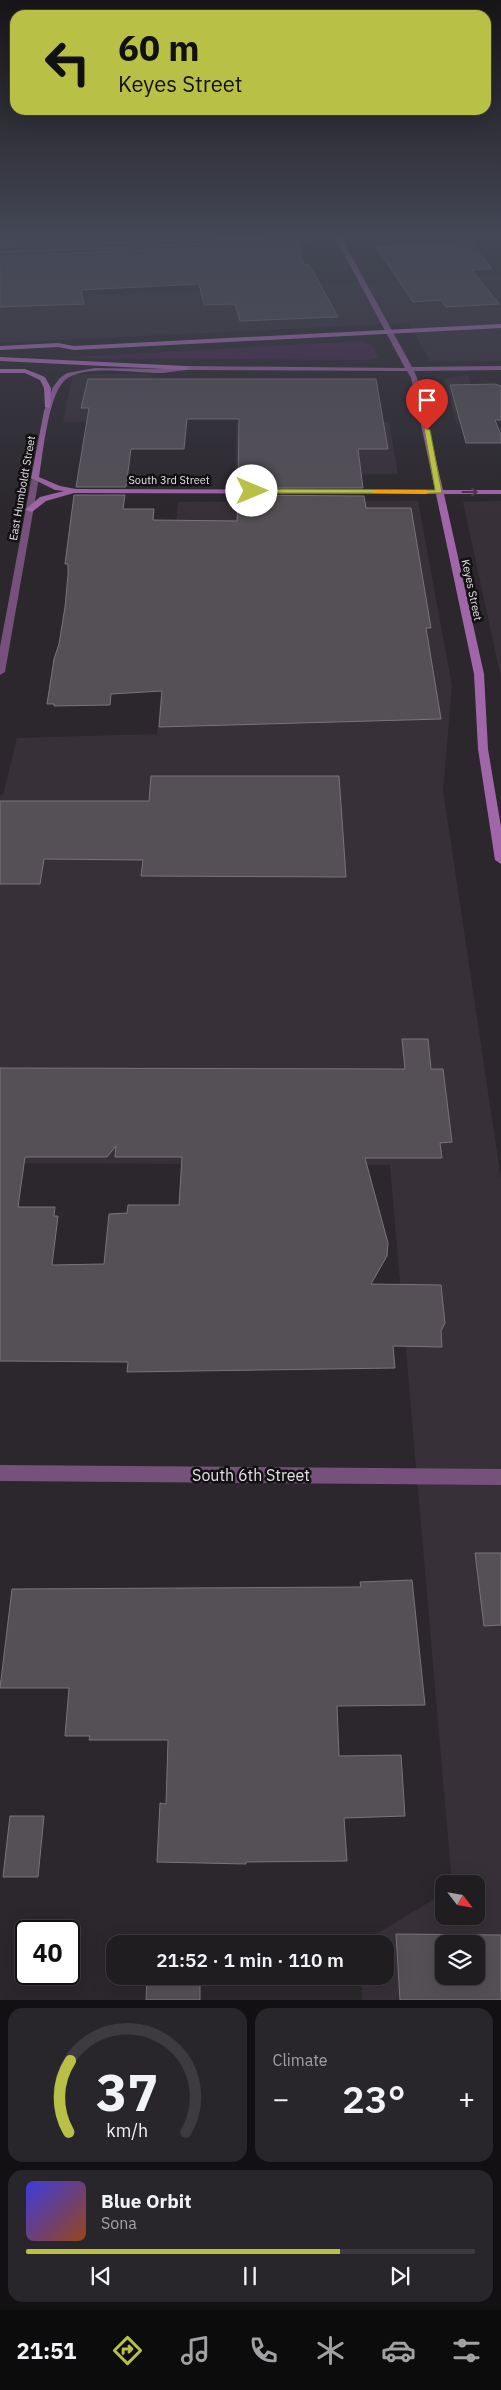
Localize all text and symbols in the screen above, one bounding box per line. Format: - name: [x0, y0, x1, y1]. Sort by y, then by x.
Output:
- text: 60 m: [118, 25, 200, 71]
- icon: left: [35, 30, 100, 95]
- text: Keyes Street: [118, 69, 243, 98]
- pin: [406, 379, 448, 430]
- icon: arrive: [413, 386, 441, 414]
- street label: East Humboldt Street: [6, 434, 38, 542]
- position arrow: [225, 464, 277, 516]
- street label: South 3rd Street: [128, 473, 210, 487]
- one-way arrow: [462, 487, 478, 497]
- street label: Keyes Street: [459, 558, 485, 622]
- street label: South 6th Street: [192, 1465, 310, 1485]
- north arrow: [435, 1875, 485, 1925]
- map controls: [435, 1875, 485, 1985]
- speed limit sign: 40: [15, 1920, 80, 1985]
- button: layers: [435, 1935, 485, 1985]
- text: 21:52 · 1 min · 110 m: [156, 1948, 344, 1972]
- text: Climate: [273, 2050, 328, 2070]
- text: 37: [96, 2058, 158, 2125]
- text: 23°: [342, 2074, 405, 2123]
- text: −: [273, 2080, 289, 2117]
- text: +: [458, 2080, 475, 2117]
- text: km/h: [106, 2119, 148, 2142]
- text: Blue Orbit: [101, 2189, 191, 2213]
- text: Sona: [101, 2213, 137, 2233]
- icon: previous: [87, 2262, 115, 2290]
- icon: pause: [236, 2262, 264, 2290]
- icon: next: [386, 2262, 414, 2290]
- icon: directions: [110, 2333, 145, 2368]
- icon: music: [178, 2333, 213, 2368]
- icon: phone: [246, 2333, 281, 2368]
- icon: climate: [313, 2333, 348, 2368]
- icon: car: [381, 2333, 416, 2368]
- icon: filters: [449, 2333, 484, 2368]
- text: 21:51: [16, 2336, 77, 2365]

